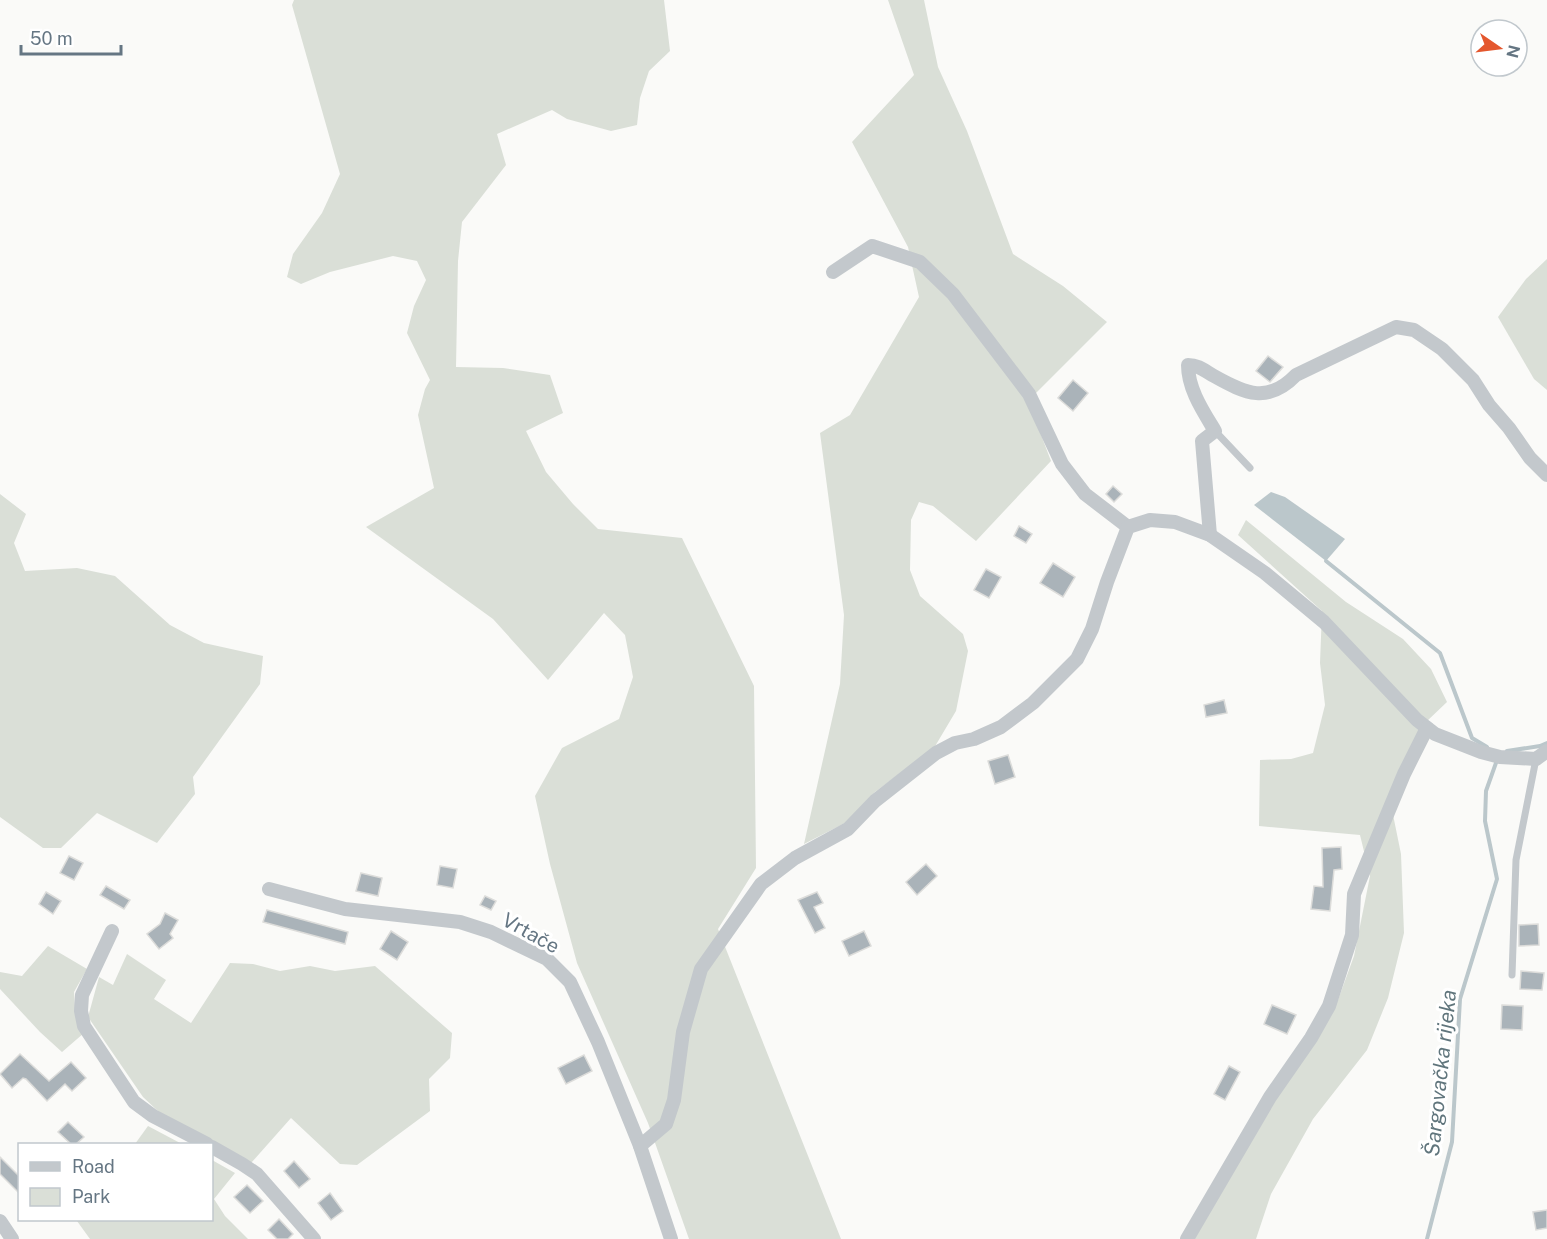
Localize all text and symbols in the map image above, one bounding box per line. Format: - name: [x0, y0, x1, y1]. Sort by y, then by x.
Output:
- scale bar: [21, 18, 122, 56]
- north arrow: [1469, 18, 1529, 78]
- text: 50 m: [30, 28, 73, 49]
- text: N: [1502, 43, 1524, 60]
- street label: Vrtače: [498, 908, 564, 958]
- water label: Šargovačka rijeka: [1419, 989, 1461, 1157]
- legend: [18, 1143, 213, 1221]
- text: Road: [72, 1156, 115, 1177]
- text: Park: [72, 1186, 110, 1207]

